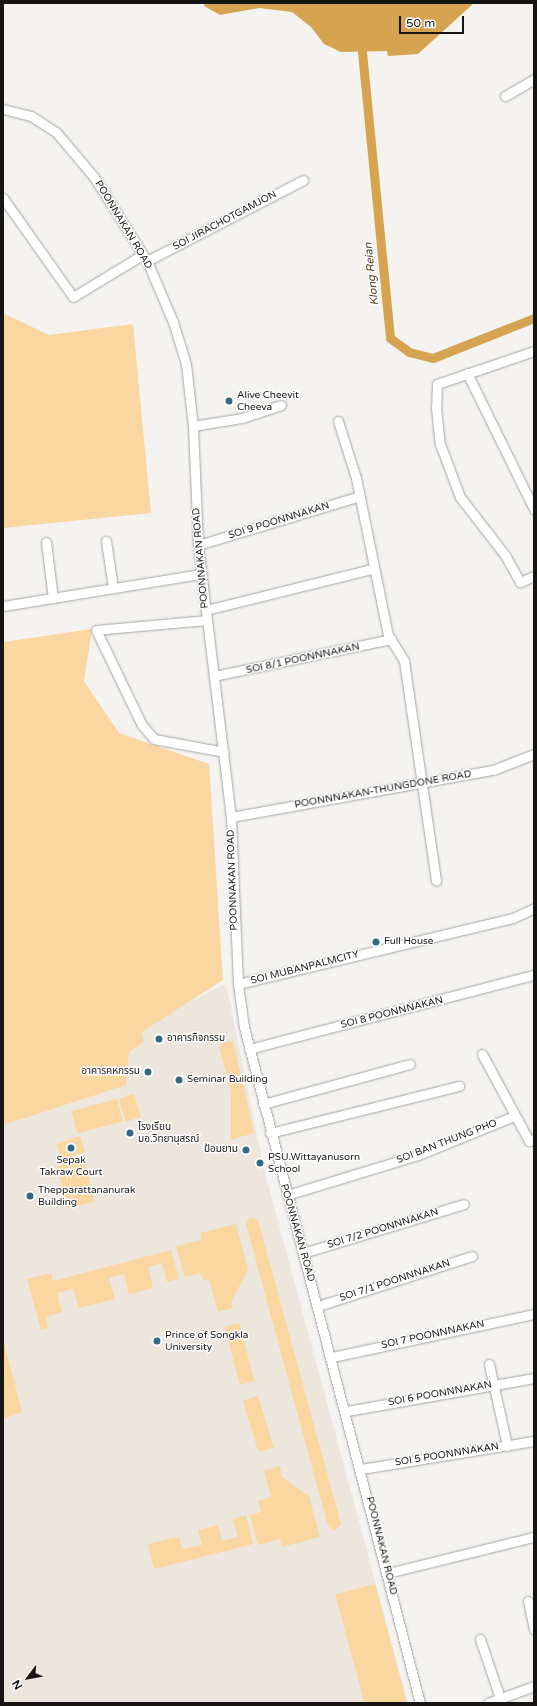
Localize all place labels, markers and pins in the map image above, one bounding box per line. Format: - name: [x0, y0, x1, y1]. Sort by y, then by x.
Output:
- place label: Alive Cheevit Cheeva: [237, 389, 299, 412]
- marker: Alive Cheevit Cheeva: [224, 396, 234, 406]
- place label: Full House: [384, 936, 433, 948]
- marker: Full House: [371, 937, 381, 947]
- place label: อาคารกิจกรรม: [167, 1033, 225, 1045]
- marker: อาคารกิจกรรม: [154, 1034, 164, 1044]
- place label: อาคารคหกรรม: [81, 1066, 140, 1078]
- marker: อาคารคหกรรม: [143, 1067, 153, 1077]
- place label: Seminar Building: [187, 1074, 268, 1086]
- marker: Seminar Building: [174, 1075, 184, 1085]
- place label: โรงเรียน มอ.วิทยานุสรณ์: [138, 1121, 199, 1144]
- marker: โรงเรียน มอ.วิทยานุสรณ์: [125, 1128, 135, 1138]
- marker: Sepak Takraw Court: [66, 1143, 76, 1153]
- place label: ป้อมยาม: [204, 1144, 238, 1156]
- marker: ป้อมยาม: [241, 1145, 251, 1155]
- place label: PSU.Wittayanusorn School: [268, 1151, 360, 1174]
- place label: Sepak Takraw Court: [40, 1154, 102, 1178]
- marker: PSU.Wittayanusorn School: [255, 1158, 265, 1168]
- place label: Thepparattananurak Building: [38, 1184, 135, 1208]
- marker: Thepparattananurak Building: [25, 1191, 35, 1201]
- place label: Prince of Songkla University: [165, 1329, 248, 1352]
- marker: Prince of Songkla University: [152, 1336, 162, 1346]

